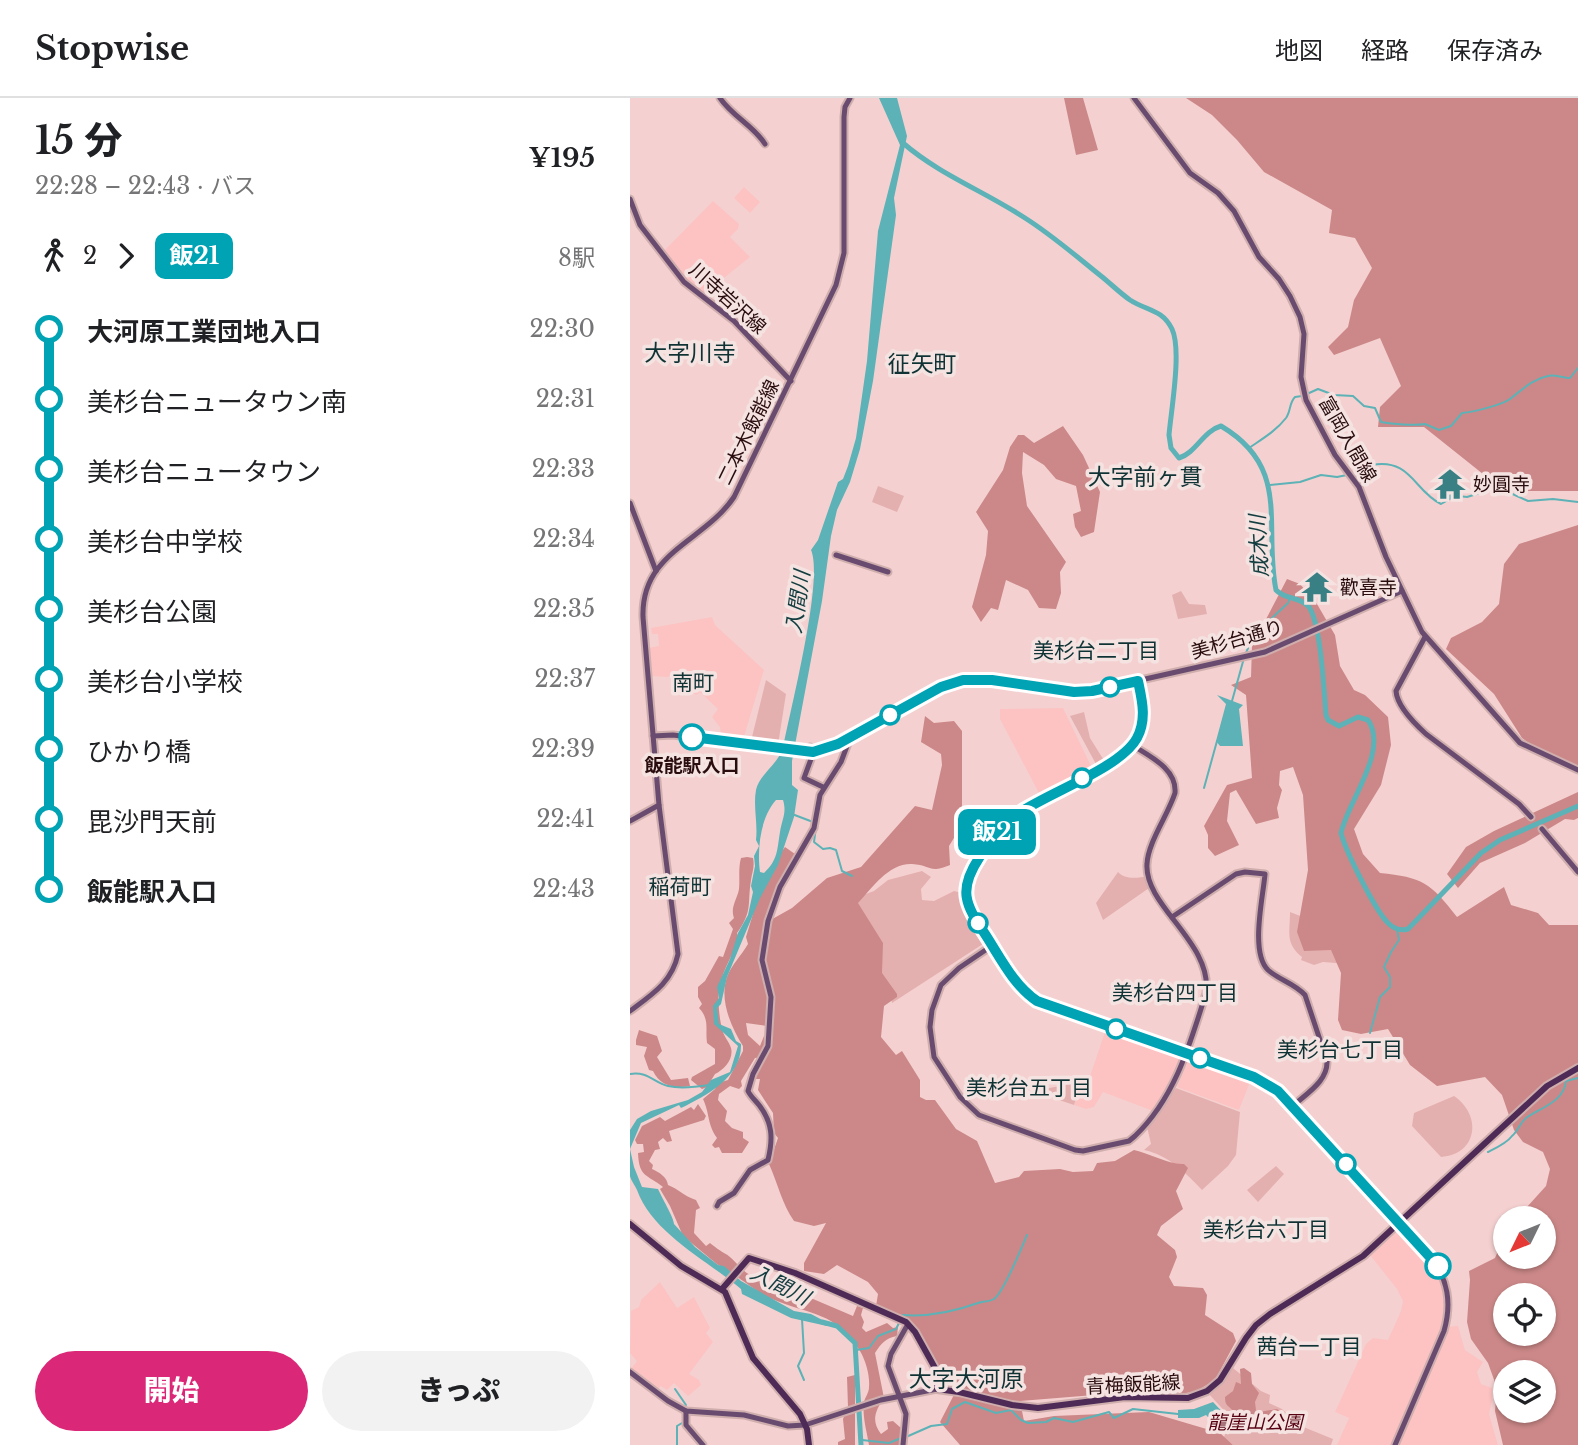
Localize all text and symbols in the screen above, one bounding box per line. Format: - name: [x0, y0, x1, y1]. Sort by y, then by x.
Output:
- text: Stopwise: [35, 28, 189, 69]
- text: 地図: [1275, 36, 1323, 65]
- text: 経路: [1361, 36, 1409, 65]
- text: 保存済み: [1447, 36, 1543, 65]
- text: 15 分: [35, 117, 122, 164]
- text: ¥195: [529, 142, 595, 174]
- text: 22:28 – 22:43 · バス: [35, 172, 256, 200]
- icon: walk: [35, 237, 73, 275]
- icon: forward: [107, 237, 145, 275]
- text: 飯21: [169, 241, 219, 270]
- text: 2: [83, 242, 97, 270]
- text: 8駅: [558, 244, 595, 272]
- street label: 川寺岩沢線: [685, 258, 771, 339]
- text: 22:30: [530, 315, 595, 343]
- text: 大河原工業団地入口: [87, 316, 321, 348]
- district label: 大字川寺: [644, 339, 736, 367]
- district label: 征矢町: [888, 350, 957, 378]
- street label: 二本木飯能線: [713, 376, 784, 488]
- text: 22:31: [536, 385, 595, 413]
- text: 美杉台ニュータウン南: [87, 386, 347, 418]
- street label: 富岡入間線: [1314, 392, 1381, 486]
- text: 22:33: [532, 455, 595, 483]
- text: 美杉台ニュータウン: [87, 456, 321, 488]
- district label: 大字前ヶ貫: [1088, 463, 1203, 491]
- temple icon: 妙圓寺: [1433, 467, 1467, 501]
- place label: 妙圓寺: [1473, 473, 1530, 496]
- water label: 成木川: [1244, 512, 1274, 578]
- text: 22:34: [532, 525, 595, 553]
- text: 美杉台中学校: [87, 526, 243, 558]
- water label: 入間川: [781, 567, 816, 635]
- temple icon: 歡喜寺: [1300, 570, 1334, 604]
- place label: 歡喜寺: [1340, 576, 1397, 599]
- text: 22:35: [533, 595, 595, 623]
- text: 美杉台公園: [87, 596, 217, 628]
- street label: 美杉台通り: [1188, 615, 1286, 664]
- district label: 美杉台二丁目: [1033, 638, 1159, 664]
- text: 22:37: [534, 665, 595, 693]
- text: 美杉台小学校: [87, 666, 243, 698]
- district label: 南町: [672, 670, 714, 696]
- unlabelled marker: [1100, 677, 1120, 697]
- unlabelled marker: [880, 705, 900, 725]
- marker: 飯能駅入口: [679, 724, 705, 750]
- text: 22:39: [531, 735, 595, 763]
- text: ひかり橋: [87, 736, 191, 768]
- place label: 飯能駅入口: [644, 754, 740, 777]
- unlabelled marker: [1072, 768, 1092, 788]
- text: 22:41: [536, 805, 595, 833]
- text: 毘沙門天前: [87, 806, 217, 838]
- line badge: 飯21: [957, 809, 1037, 855]
- text: 飯21: [972, 817, 1022, 846]
- district label: 稲荷町: [649, 874, 712, 900]
- text: 22:43: [532, 875, 595, 903]
- text: 飯能駅入口: [87, 876, 217, 908]
- unlabelled marker: [968, 913, 988, 933]
- district label: 美杉台四丁目: [1112, 980, 1238, 1006]
- unlabelled marker: [1106, 1019, 1126, 1039]
- district label: 美杉台七丁目: [1277, 1037, 1403, 1063]
- unlabelled marker: [1190, 1048, 1210, 1068]
- district label: 美杉台五丁目: [966, 1075, 1092, 1101]
- unlabelled marker: [1336, 1154, 1356, 1174]
- north arrow: [1493, 1206, 1556, 1269]
- map controls: [1493, 1206, 1556, 1423]
- district label: 美杉台六丁目: [1203, 1217, 1329, 1243]
- unlabelled marker: [1425, 1253, 1451, 1279]
- water label: 入間川: [746, 1259, 816, 1312]
- button: locate: [1493, 1283, 1556, 1346]
- district label: 茜台一丁目: [1257, 1334, 1362, 1360]
- button: 開始: [35, 1351, 308, 1431]
- button: きっぷ: [322, 1351, 595, 1431]
- button: layers: [1493, 1360, 1556, 1423]
- district label: 大字大河原: [909, 1365, 1024, 1393]
- street label: 青梅飯能線: [1085, 1371, 1181, 1398]
- park label: 龍崖山公園: [1207, 1411, 1305, 1434]

